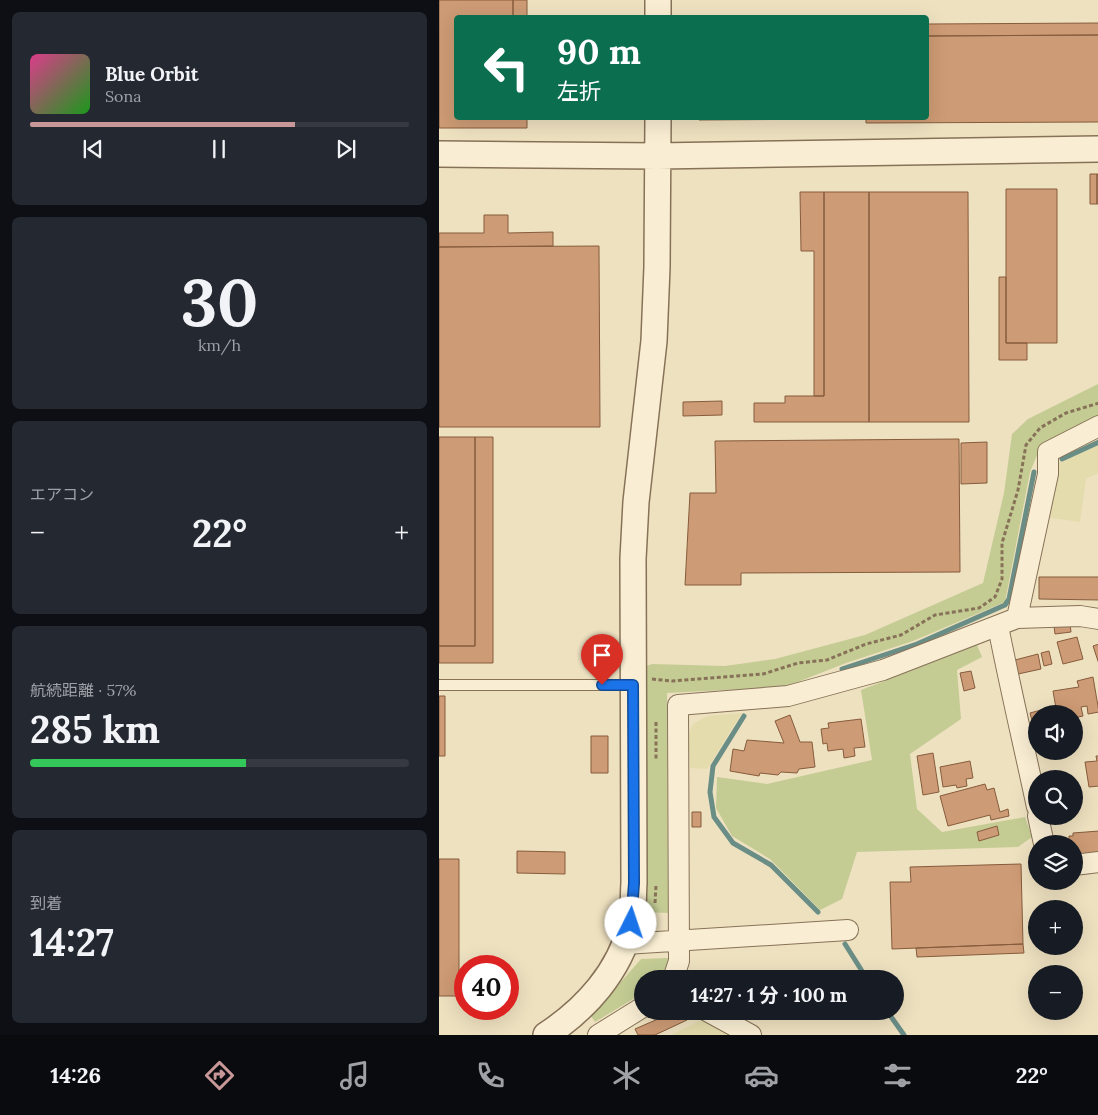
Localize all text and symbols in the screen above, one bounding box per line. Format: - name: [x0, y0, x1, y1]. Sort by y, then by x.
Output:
- text: 90 m: [557, 29, 641, 74]
- icon: left: [474, 35, 539, 100]
- text: Blue Orbit: [105, 62, 199, 86]
- text: 左折: [557, 77, 601, 105]
- text: Sona: [105, 86, 141, 106]
- icon: previous: [79, 135, 107, 163]
- icon: pause: [205, 135, 233, 163]
- icon: next: [332, 135, 360, 163]
- text: 30: [181, 261, 258, 344]
- text: km/h: [198, 335, 241, 355]
- text: エアコン: [30, 484, 94, 504]
- text: 22°: [192, 509, 247, 557]
- text: −: [30, 515, 45, 551]
- text: +: [394, 515, 409, 551]
- pin: [581, 634, 623, 685]
- icon: arrive: [588, 641, 616, 669]
- text: 航続距離 · 57%: [30, 680, 136, 700]
- text: 285 km: [30, 705, 160, 753]
- map controls: [1028, 705, 1083, 1020]
- button: sound: [1028, 705, 1083, 760]
- button: search: [1028, 770, 1083, 825]
- button: layers: [1028, 835, 1083, 890]
- text: 到着: [30, 893, 62, 913]
- position arrow: [604, 896, 656, 948]
- button: +: [1028, 900, 1083, 955]
- text: 14:27: [30, 918, 114, 966]
- speed limit sign: 40: [454, 955, 519, 1020]
- button: −: [1028, 965, 1083, 1020]
- text: 14:27 · 1 分 · 100 m: [691, 983, 847, 1007]
- icon: directions: [202, 1058, 237, 1093]
- icon: music: [337, 1058, 372, 1093]
- icon: phone: [473, 1058, 508, 1093]
- icon: climate: [609, 1058, 644, 1093]
- icon: car: [744, 1058, 779, 1093]
- icon: filters: [880, 1058, 915, 1093]
- text: 14:26: [50, 1061, 101, 1089]
- text: 22°: [1016, 1061, 1048, 1089]

